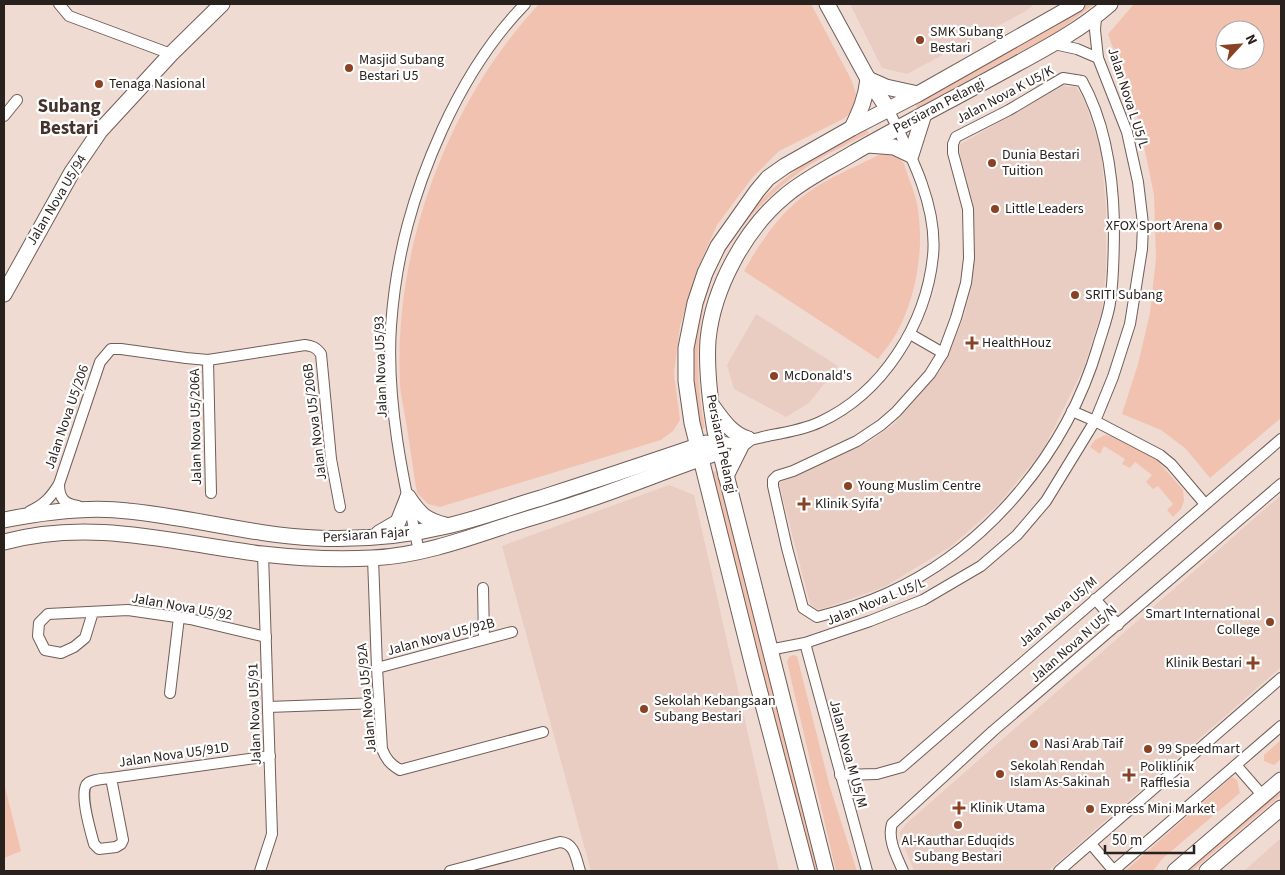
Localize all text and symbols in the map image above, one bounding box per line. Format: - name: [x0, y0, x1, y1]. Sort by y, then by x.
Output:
- north arrow: [1215, 20, 1265, 70]
- place label: SMK Subang Bestari: [930, 22, 1003, 58]
- text: N: [1240, 31, 1262, 48]
- marker: SMK Subang Bestari: [914, 34, 926, 46]
- street label: Jalan Nova L U5/L: [1102, 45, 1154, 151]
- place label: Masjid Subang Bestari U5: [359, 50, 444, 86]
- street label: Jalan Nova K U5/K: [953, 61, 1058, 129]
- marker: Masjid Subang Bestari U5: [343, 62, 355, 74]
- street label: Persiaran Pelangi: [890, 73, 988, 139]
- place label: Tenaga Nasional: [109, 74, 206, 94]
- marker: Tenaga Nasional: [93, 78, 105, 90]
- district label: Subang Bestari: [37, 93, 101, 142]
- place label: Dunia Bestari Tuition: [1002, 145, 1080, 181]
- street label: Jalan Nova U5/94: [22, 151, 92, 249]
- marker: Dunia Bestari Tuition: [986, 157, 998, 169]
- place label: Little Leaders: [1005, 199, 1084, 219]
- marker: Little Leaders: [989, 203, 1001, 215]
- place label: XFOX Sport Arena: [1106, 216, 1208, 236]
- marker: XFOX Sport Arena: [1212, 220, 1224, 232]
- place label: SRITI Subang: [1085, 285, 1163, 305]
- marker: SRITI Subang: [1069, 289, 1081, 301]
- street label: Jalan Nova U5/93: [369, 315, 393, 418]
- place label: HealthHouz: [982, 333, 1051, 353]
- marker: HealthHouz: [966, 337, 978, 349]
- street label: Jalan Nova U5/206: [40, 362, 94, 472]
- street label: Jalan Nova U5/206B: [298, 362, 332, 482]
- place label: McDonald's: [784, 366, 852, 386]
- street label: Jalan Nova U5/206A: [185, 368, 207, 486]
- marker: McDonald's: [768, 370, 780, 382]
- street label: Persiaran Pelangi: [701, 392, 741, 496]
- place label: Young Muslim Centre: [857, 476, 981, 496]
- marker: Young Muslim Centre: [842, 480, 854, 492]
- place label: Klinik Syifa': [815, 494, 883, 514]
- marker: Klinik Syifa': [797, 497, 811, 511]
- street label: Persiaran Fajar: [322, 522, 410, 548]
- street label: Jalan Nova U5/M: [1014, 572, 1102, 652]
- street label: Jalan Nova L U5/L: [824, 573, 929, 631]
- street label: Jalan Nova U5/92: [130, 588, 234, 626]
- street label: Jalan Nova N U5/N: [1026, 601, 1122, 687]
- place label: Smart International College: [1145, 604, 1260, 640]
- street label: Jalan Nova U5/92B: [385, 613, 497, 661]
- marker: Smart International College: [1264, 616, 1276, 628]
- street label: Jalan Nova U5/92A: [352, 642, 382, 754]
- place label: Klinik Bestari: [1165, 653, 1242, 673]
- marker: Klinik Bestari: [1246, 656, 1260, 670]
- street label: Jalan Nova U5/91: [243, 662, 267, 765]
- place label: Sekolah Kebangsaan Subang Bestari: [654, 691, 776, 727]
- street label: Jalan Nova M U5/M: [824, 698, 872, 810]
- marker: Sekolah Kebangsaan Subang Bestari: [638, 703, 650, 715]
- place label: Nasi Arab Taif: [1044, 734, 1124, 754]
- street label: Jalan Nova U5/91D: [118, 737, 230, 773]
- marker: Nasi Arab Taif: [1028, 738, 1040, 750]
- place label: 99 Speedmart: [1158, 739, 1240, 759]
- marker: 99 Speedmart: [1142, 743, 1154, 755]
- place label: Sekolah Rendah Islam As-Sakinah: [1010, 756, 1110, 792]
- place label: Poliklinik Rafflesia: [1140, 757, 1194, 793]
- marker: Sekolah Rendah Islam As-Sakinah: [994, 768, 1006, 780]
- marker: Poliklinik Rafflesia: [1122, 768, 1136, 782]
- place label: Klinik Utama: [970, 798, 1045, 818]
- place label: Express Mini Market: [1100, 799, 1215, 819]
- marker: Klinik Utama: [952, 801, 966, 815]
- marker: Express Mini Market: [1084, 803, 1096, 815]
- marker: Al-Kauthar Eduqids Subang Bestari: [952, 819, 964, 831]
- scale bar: [1105, 822, 1194, 854]
- text: 50 m: [1112, 830, 1142, 851]
- place label: Al-Kauthar Eduqids Subang Bestari: [902, 831, 1015, 867]

